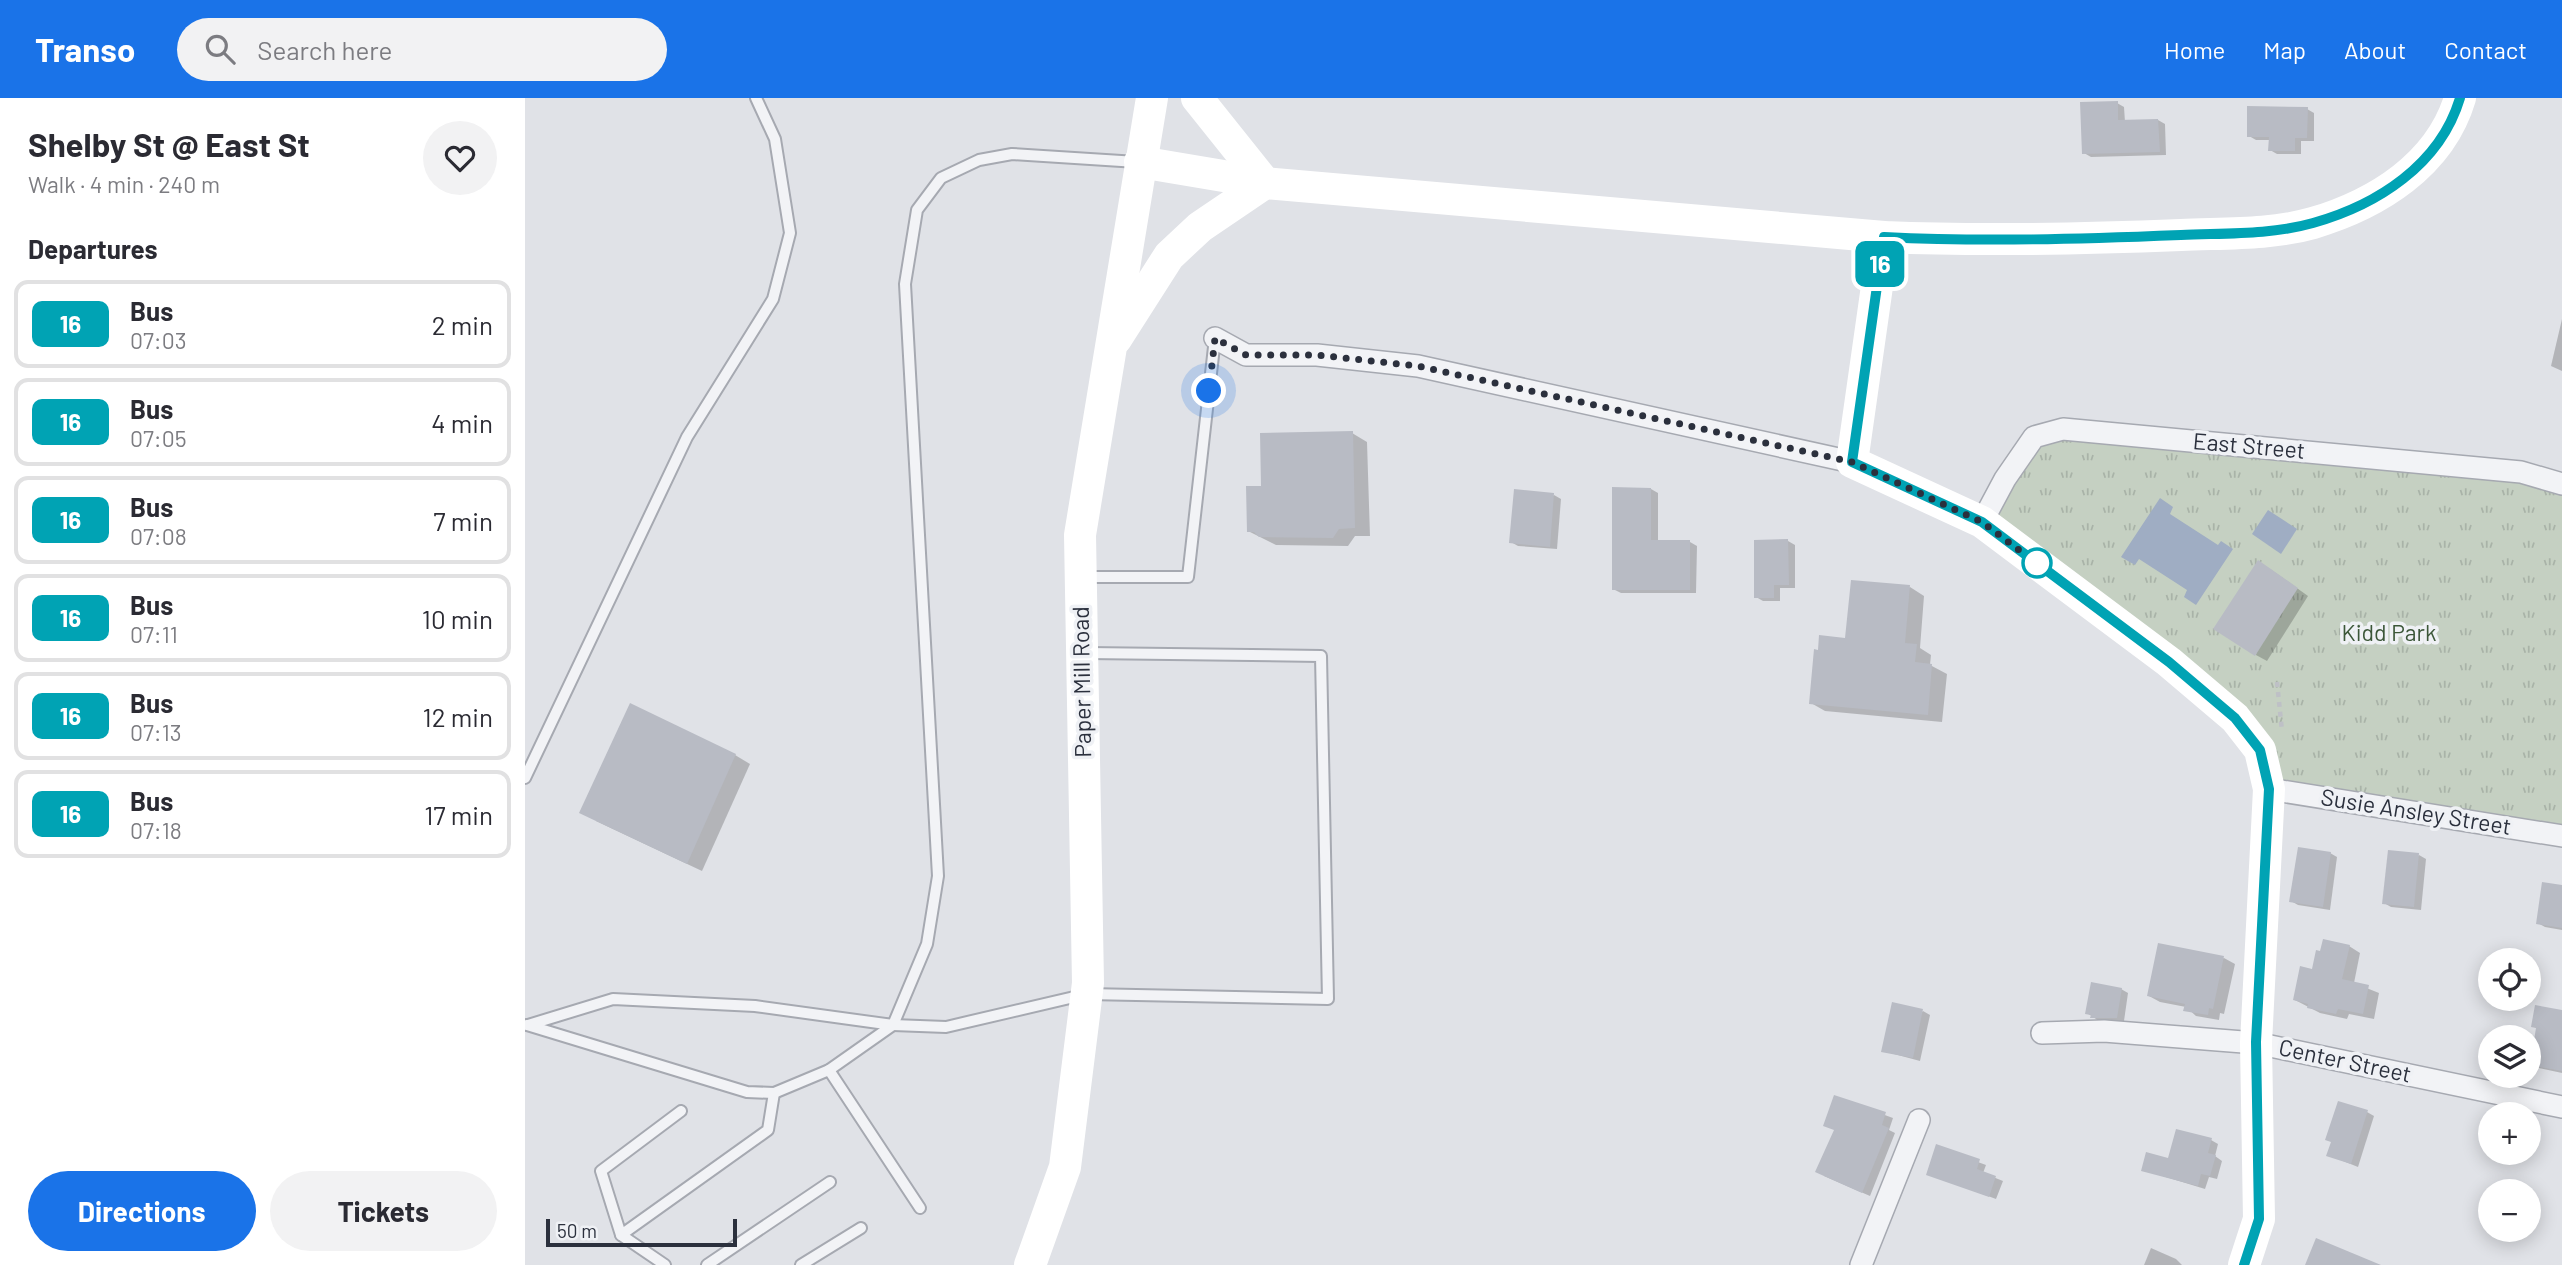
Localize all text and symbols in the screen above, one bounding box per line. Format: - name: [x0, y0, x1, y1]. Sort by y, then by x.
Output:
- search box: [177, 18, 667, 81]
- text: Transo: [35, 29, 135, 69]
- icon: search: [201, 30, 239, 68]
- text: Search here: [257, 34, 392, 65]
- text: Home: [2164, 35, 2225, 64]
- text: Map: [2263, 35, 2306, 64]
- text: About: [2344, 35, 2406, 64]
- text: Contact: [2444, 35, 2527, 64]
- button: heart: [423, 121, 497, 195]
- text: Shelby St @ East St: [28, 124, 310, 164]
- text: Walk · 4 min · 240 m: [28, 170, 220, 198]
- text: Departures: [28, 233, 158, 264]
- line badge: 16: [1849, 241, 1911, 287]
- text: 16: [1869, 249, 1891, 278]
- text: Bus: [130, 295, 173, 326]
- text: 16: [60, 309, 81, 338]
- text: 2 min: [432, 309, 493, 340]
- text: 07:03: [130, 326, 187, 354]
- your location: [1191, 373, 1226, 408]
- text: Bus: [130, 393, 173, 424]
- text: 16: [60, 407, 81, 436]
- text: 4 min: [431, 407, 493, 438]
- text: 07:05: [130, 424, 187, 452]
- street label: East Street: [2192, 426, 2306, 464]
- text: Bus: [130, 491, 173, 522]
- text: 16: [60, 505, 81, 534]
- text: 7 min: [433, 505, 493, 536]
- text: 07:08: [130, 522, 187, 550]
- unlabelled marker: [2022, 548, 2052, 578]
- text: Bus: [130, 589, 173, 620]
- text: 16: [60, 603, 81, 632]
- text: 10 min: [422, 603, 493, 634]
- street label: Paper Mill Road: [1066, 606, 1096, 758]
- park label: Kidd Park: [2342, 618, 2436, 646]
- text: 07:11: [130, 620, 178, 648]
- text: Bus: [130, 687, 173, 718]
- text: 16: [60, 701, 81, 730]
- text: 12 min: [423, 701, 493, 732]
- text: 07:13: [130, 718, 182, 746]
- street label: Susie Ansley Street: [2319, 782, 2513, 840]
- text: Bus: [130, 785, 173, 816]
- text: 16: [60, 799, 81, 828]
- text: 17 min: [424, 799, 493, 830]
- text: 07:18: [130, 816, 182, 844]
- map controls: [2478, 948, 2541, 1242]
- button: locate: [2478, 948, 2541, 1011]
- button: layers: [2478, 1025, 2541, 1088]
- street label: Center Street: [2276, 1032, 2414, 1088]
- button: +: [2478, 1102, 2541, 1165]
- button: Directions: [28, 1171, 256, 1251]
- button: Tickets: [270, 1171, 497, 1251]
- button: −: [2478, 1179, 2541, 1242]
- scale bar: [546, 1216, 737, 1248]
- text: 50 m: [557, 1219, 597, 1242]

